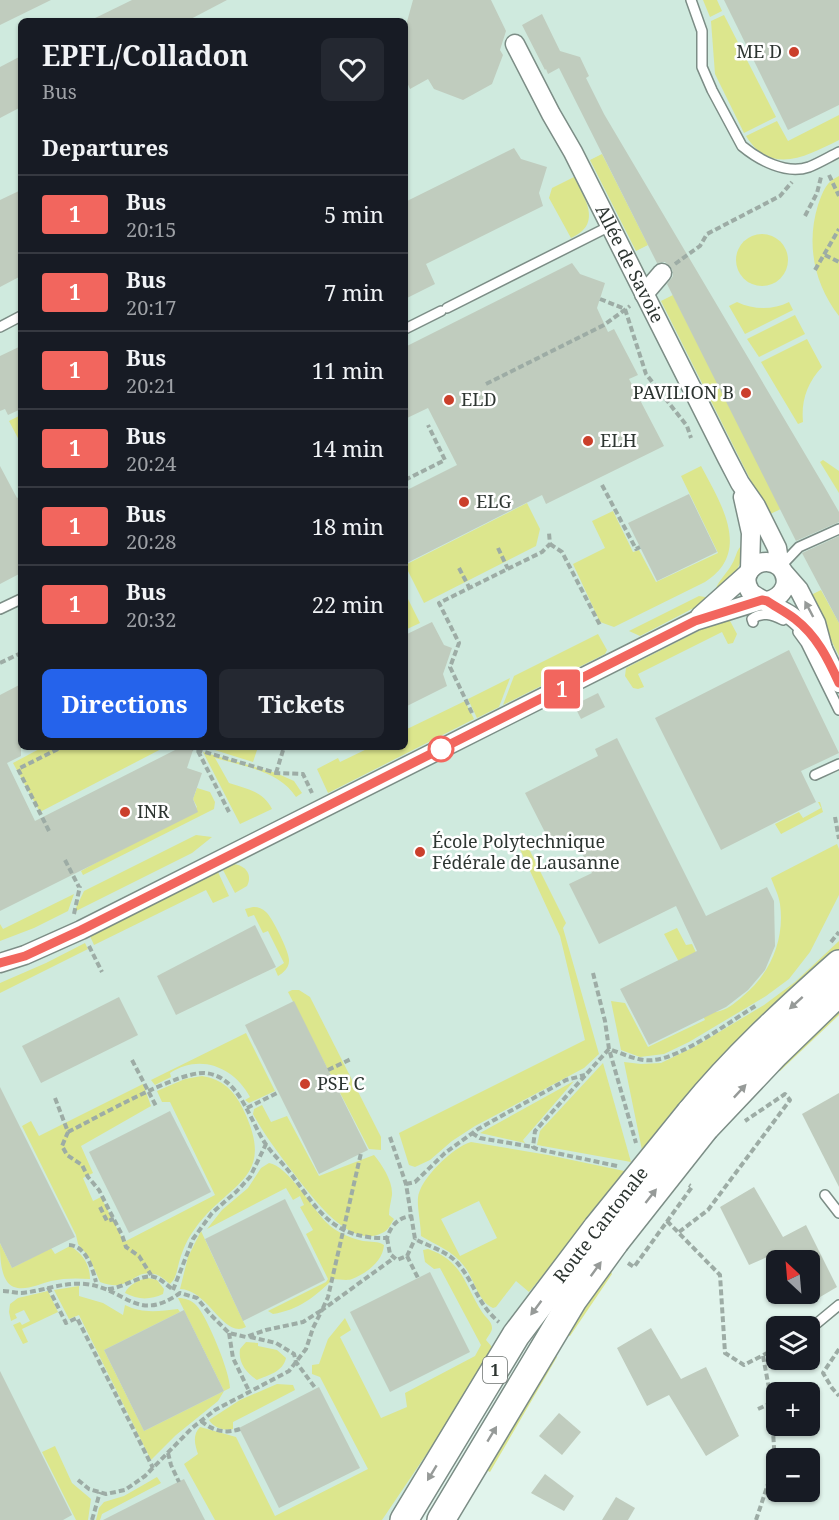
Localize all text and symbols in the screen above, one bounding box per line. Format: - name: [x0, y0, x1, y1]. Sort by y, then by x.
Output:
- text: EPFL/Colladon: [42, 36, 248, 74]
- button: heart: [321, 38, 384, 101]
- place label: ME D: [736, 39, 782, 63]
- marker: ME D: [787, 45, 801, 59]
- text: Bus: [42, 78, 77, 105]
- text: Departures: [42, 132, 169, 162]
- text: Bus: [126, 186, 166, 216]
- text: 5 min: [324, 199, 384, 229]
- text: 1: [69, 200, 81, 228]
- street label: Allée de Savoie: [590, 200, 670, 327]
- text: 20:15: [126, 216, 176, 243]
- text: Bus: [126, 264, 166, 294]
- text: 7 min: [324, 277, 384, 307]
- text: 1: [69, 278, 81, 306]
- text: 20:17: [126, 294, 176, 321]
- text: Bus: [126, 342, 166, 372]
- text: 11 min: [312, 355, 384, 385]
- text: 1: [69, 356, 81, 384]
- text: 20:21: [126, 372, 176, 399]
- place label: PAVILION B: [633, 380, 734, 404]
- marker: PAVILION B: [739, 386, 753, 400]
- place label: ELD: [461, 387, 497, 411]
- marker: ELD: [442, 393, 456, 407]
- text: Bus: [126, 420, 166, 450]
- place label: ELH: [600, 428, 637, 452]
- text: 14 min: [312, 433, 384, 463]
- text: 1: [69, 434, 81, 462]
- marker: ELH: [581, 434, 595, 448]
- text: 20:24: [126, 450, 176, 477]
- place label: ELG: [476, 489, 511, 513]
- marker: ELG: [457, 495, 471, 509]
- text: Bus: [126, 498, 166, 528]
- text: 18 min: [312, 511, 384, 541]
- text: 1: [69, 512, 81, 540]
- text: 20:28: [126, 528, 176, 555]
- text: Bus: [126, 576, 166, 606]
- text: 22 min: [312, 589, 384, 619]
- text: 1: [69, 590, 81, 618]
- one-way arrow: [804, 600, 814, 617]
- text: 20:32: [126, 606, 176, 633]
- button: Directions: [42, 669, 207, 738]
- button: Tickets: [219, 669, 384, 738]
- line badge: 1: [542, 670, 582, 708]
- text: 1: [556, 675, 568, 703]
- unlabelled marker: [428, 736, 454, 762]
- place label: INR: [137, 799, 169, 823]
- marker: INR: [118, 805, 132, 819]
- place label: École Polytechnique Fédérale de Lausanne: [432, 829, 620, 874]
- marker: École Polytechnique Fédérale de Lausanne: [413, 845, 427, 859]
- one-way arrow: [788, 996, 803, 1010]
- place label: PSE C: [317, 1071, 365, 1095]
- marker: PSE C: [298, 1077, 312, 1091]
- one-way arrow: [733, 1084, 746, 1099]
- street label: Route Cantonale: [547, 1162, 653, 1287]
- one-way arrow: [645, 1189, 657, 1204]
- north arrow: [766, 1250, 820, 1304]
- map controls: [766, 1250, 820, 1502]
- one-way arrow: [590, 1261, 602, 1277]
- one-way arrow: [530, 1300, 542, 1316]
- button: layers: [766, 1316, 820, 1370]
- road number: 1: [483, 1357, 507, 1383]
- button: +: [766, 1382, 820, 1436]
- one-way arrow: [487, 1426, 498, 1442]
- button: −: [766, 1448, 820, 1502]
- one-way arrow: [427, 1465, 437, 1482]

